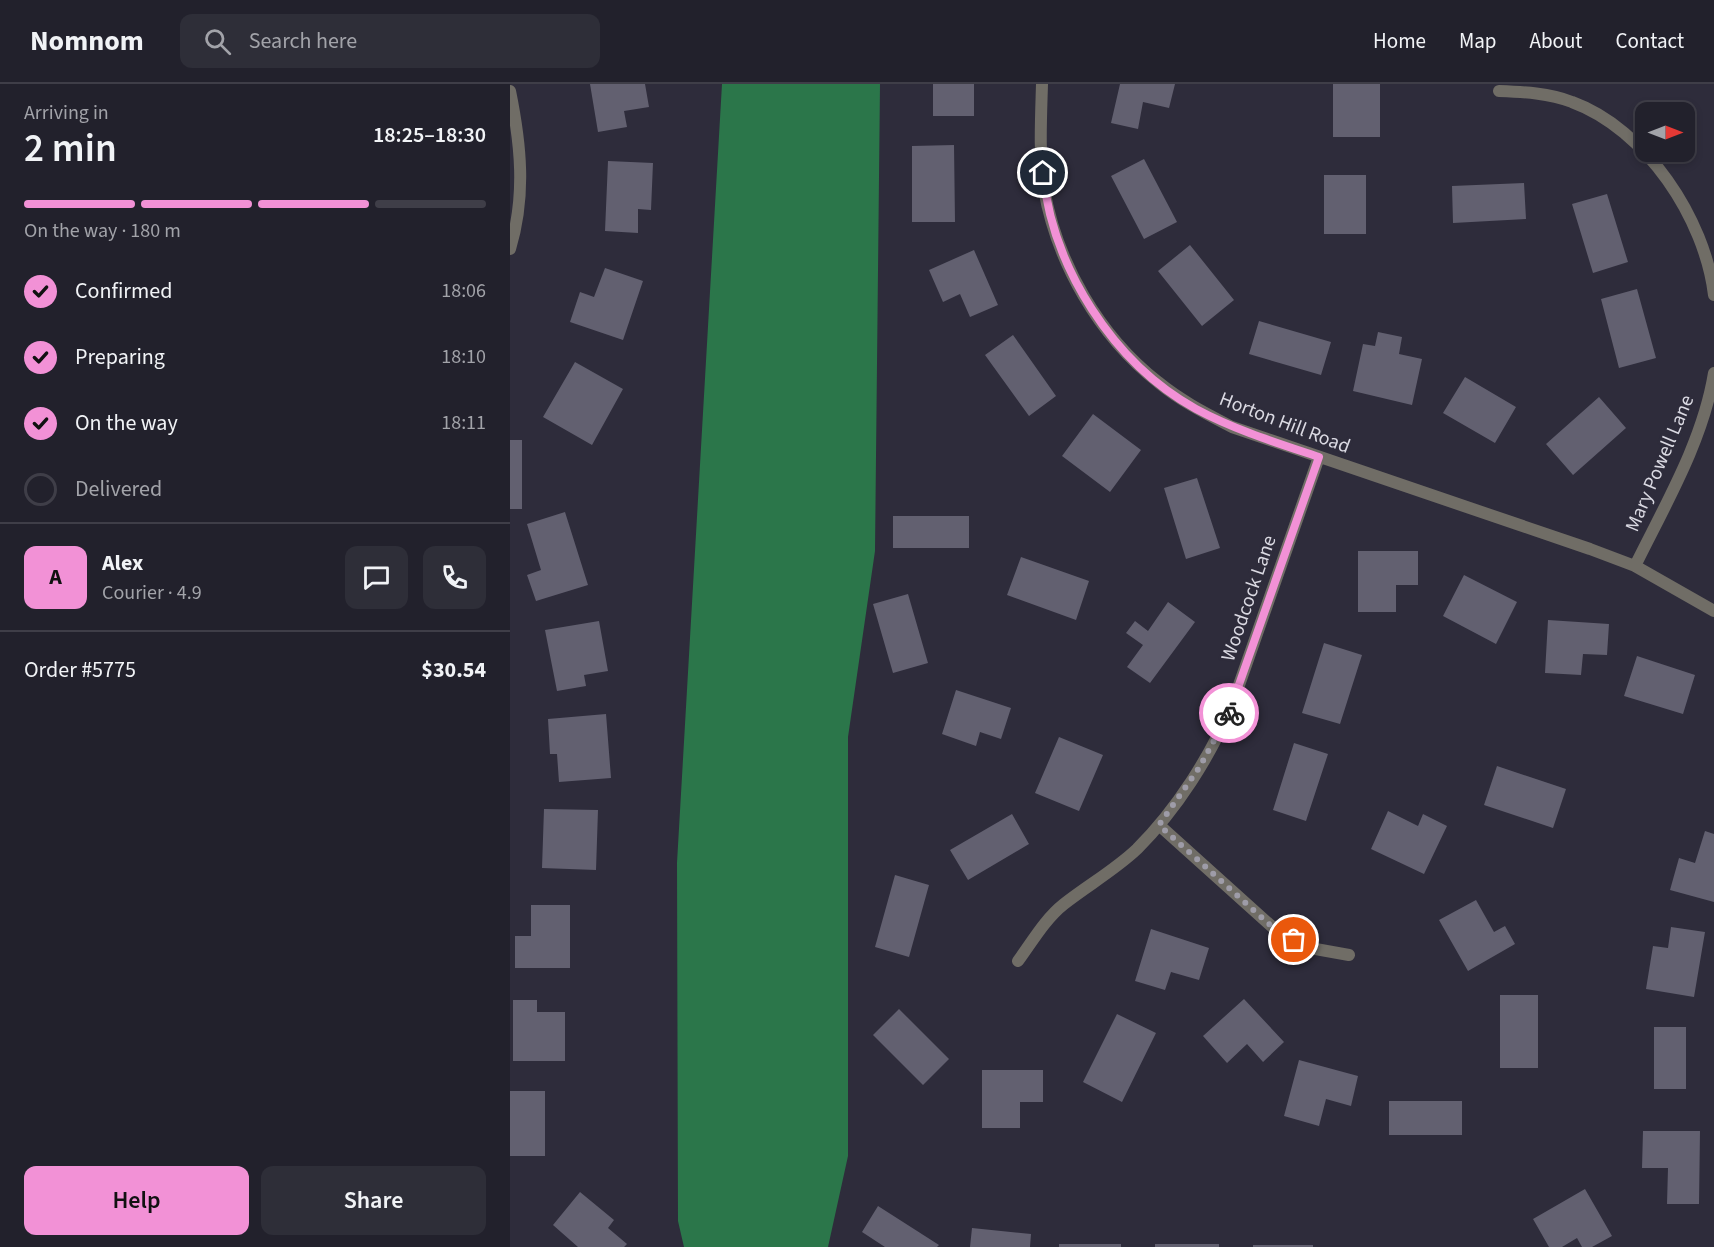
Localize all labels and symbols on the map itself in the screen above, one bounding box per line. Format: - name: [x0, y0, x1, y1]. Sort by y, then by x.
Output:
- north arrow: [1635, 102, 1695, 162]
- pin: [1017, 147, 1068, 198]
- street label: Horton Hill Road: [1215, 385, 1354, 461]
- street label: Mary Powell Lane: [1618, 391, 1701, 536]
- street label: Woodcock Lane: [1214, 531, 1284, 665]
- courier: [1199, 683, 1259, 743]
- pin: [1268, 914, 1319, 965]

